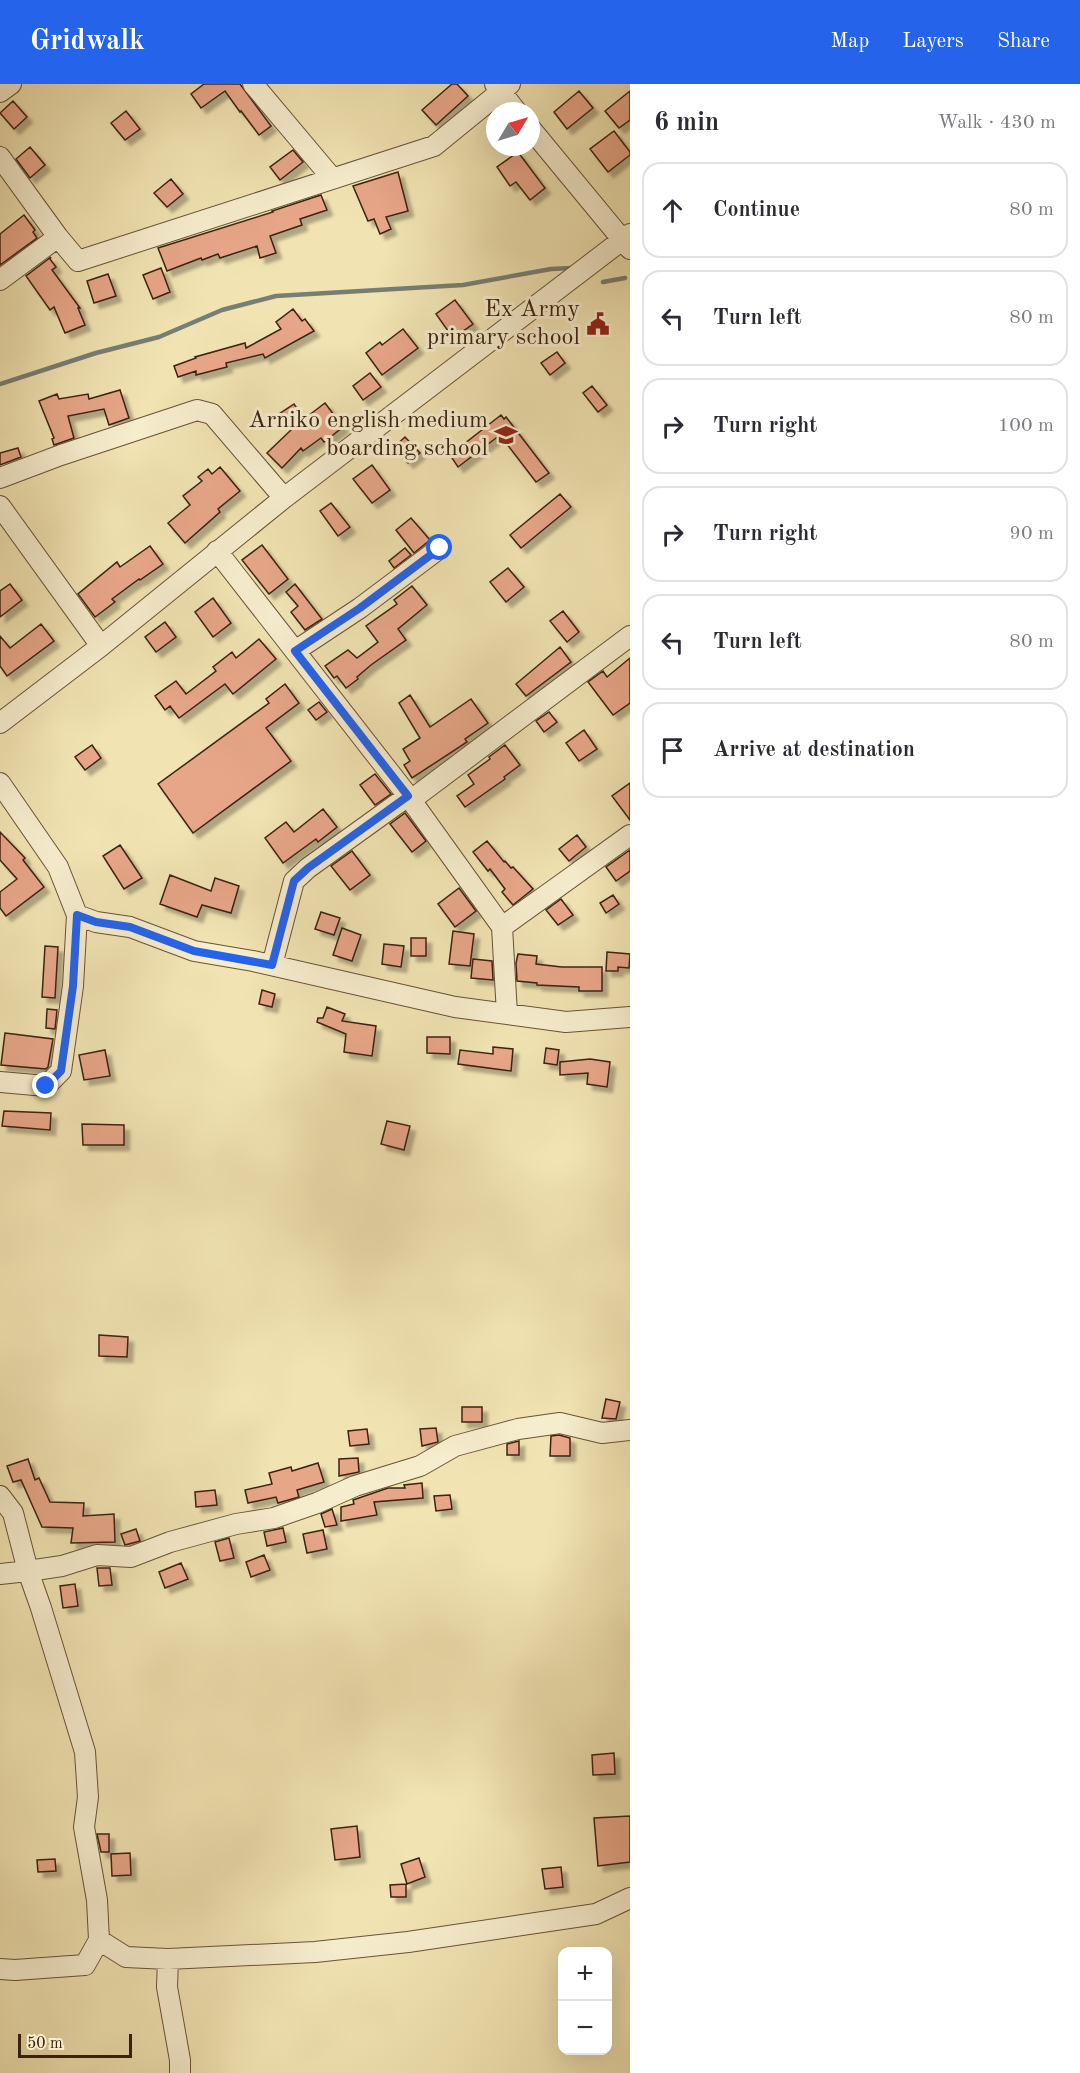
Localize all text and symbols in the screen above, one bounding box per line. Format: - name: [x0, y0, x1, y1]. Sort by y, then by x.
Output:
- text: Gridwalk: [30, 28, 145, 56]
- text: Map: [830, 31, 869, 52]
- text: Layers: [902, 31, 964, 52]
- text: Share: [997, 31, 1050, 52]
- north arrow: [486, 102, 540, 156]
- text: 6 min: [654, 110, 719, 136]
- text: Walk · 430 m: [937, 113, 1056, 133]
- icon: ahead: [656, 194, 689, 227]
- text: Continue: [713, 199, 800, 221]
- text: 80 m: [1009, 200, 1054, 220]
- place label: Ex Army primary school: [427, 298, 580, 350]
- icon: left: [656, 302, 689, 335]
- text: Turn left: [713, 307, 802, 329]
- text: 80 m: [1009, 308, 1054, 328]
- public building icon: Ex Army primary school: [585, 311, 611, 337]
- place label: Arniko english medium boarding school: [248, 409, 488, 461]
- icon: right: [656, 410, 689, 443]
- text: Turn right: [713, 415, 817, 437]
- text: 100 m: [998, 416, 1054, 436]
- school or university icon: Arniko english medium boarding school: [493, 422, 519, 448]
- icon: right: [656, 518, 689, 551]
- text: Turn right: [713, 523, 817, 545]
- text: 90 m: [1009, 524, 1054, 544]
- route start: [426, 534, 452, 560]
- icon: left: [656, 626, 689, 659]
- text: Turn left: [713, 631, 802, 653]
- text: 80 m: [1009, 632, 1054, 652]
- icon: arrive: [656, 734, 689, 767]
- text: Arrive at destination: [713, 739, 915, 761]
- route end: [32, 1072, 58, 1098]
- map controls: [558, 1947, 612, 2055]
- button: +: [558, 1947, 612, 2001]
- button: −: [558, 2001, 612, 2055]
- scale bar: [18, 2031, 132, 2058]
- text: 50 m: [27, 2036, 63, 2052]

